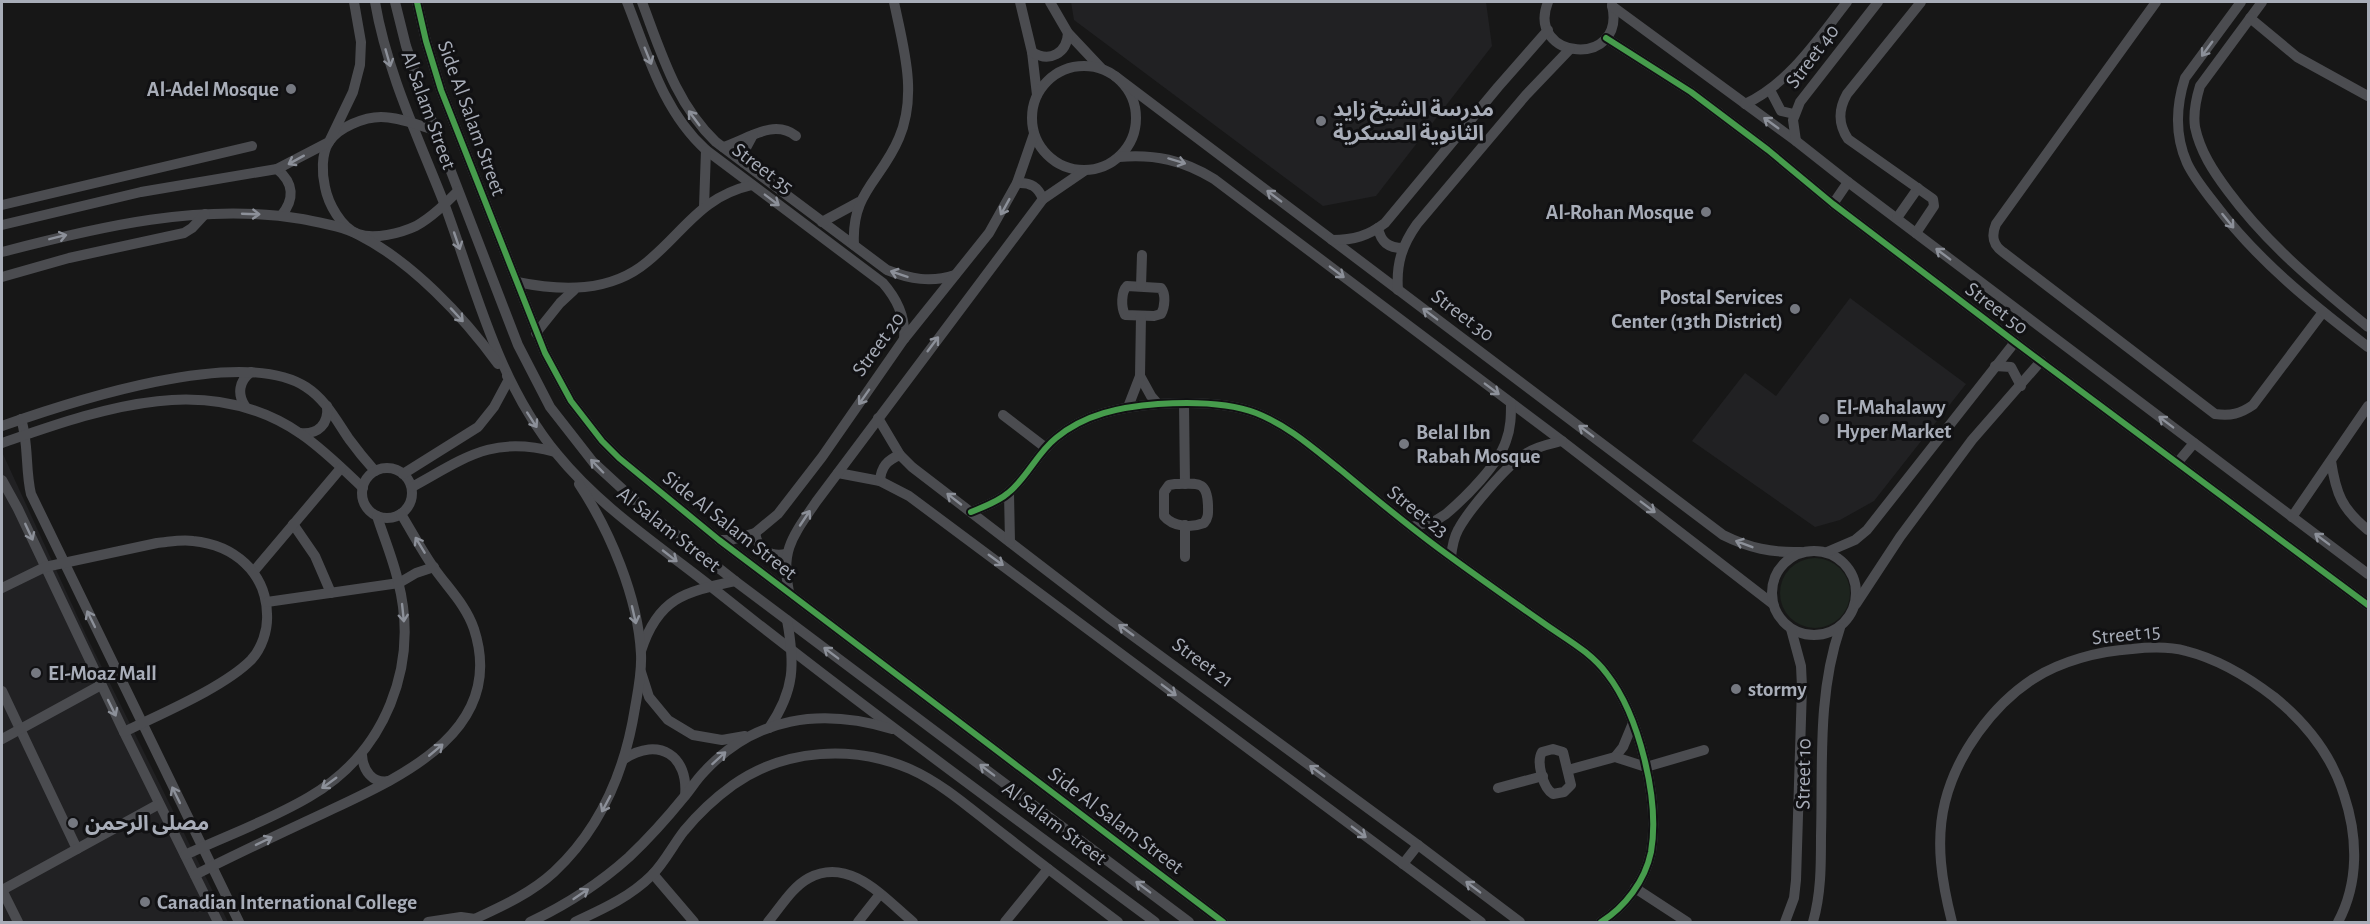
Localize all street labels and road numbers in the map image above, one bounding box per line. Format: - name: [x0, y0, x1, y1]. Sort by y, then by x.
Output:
- street label: Street 40: [1782, 20, 1843, 92]
- street label: Side Al Salam Street: [434, 38, 509, 199]
- street label: Al Salam Street: [397, 48, 460, 172]
- street label: Street 35: [728, 139, 797, 198]
- street label: Street 50: [1961, 278, 2032, 339]
- street label: Street 30: [1427, 285, 1498, 346]
- street label: Street 20: [848, 308, 909, 380]
- street label: Side Al Salam Street: [658, 465, 802, 585]
- street label: Al Salam Street: [612, 481, 726, 577]
- street label: Street 23: [1383, 481, 1452, 542]
- street label: Street 15: [2091, 620, 2161, 649]
- street label: Street 21: [1168, 633, 1237, 691]
- street label: Street 10: [1792, 738, 1815, 810]
- street label: Side Al Salam Street: [1043, 761, 1189, 879]
- street label: Al Salam Street: [998, 776, 1112, 870]

